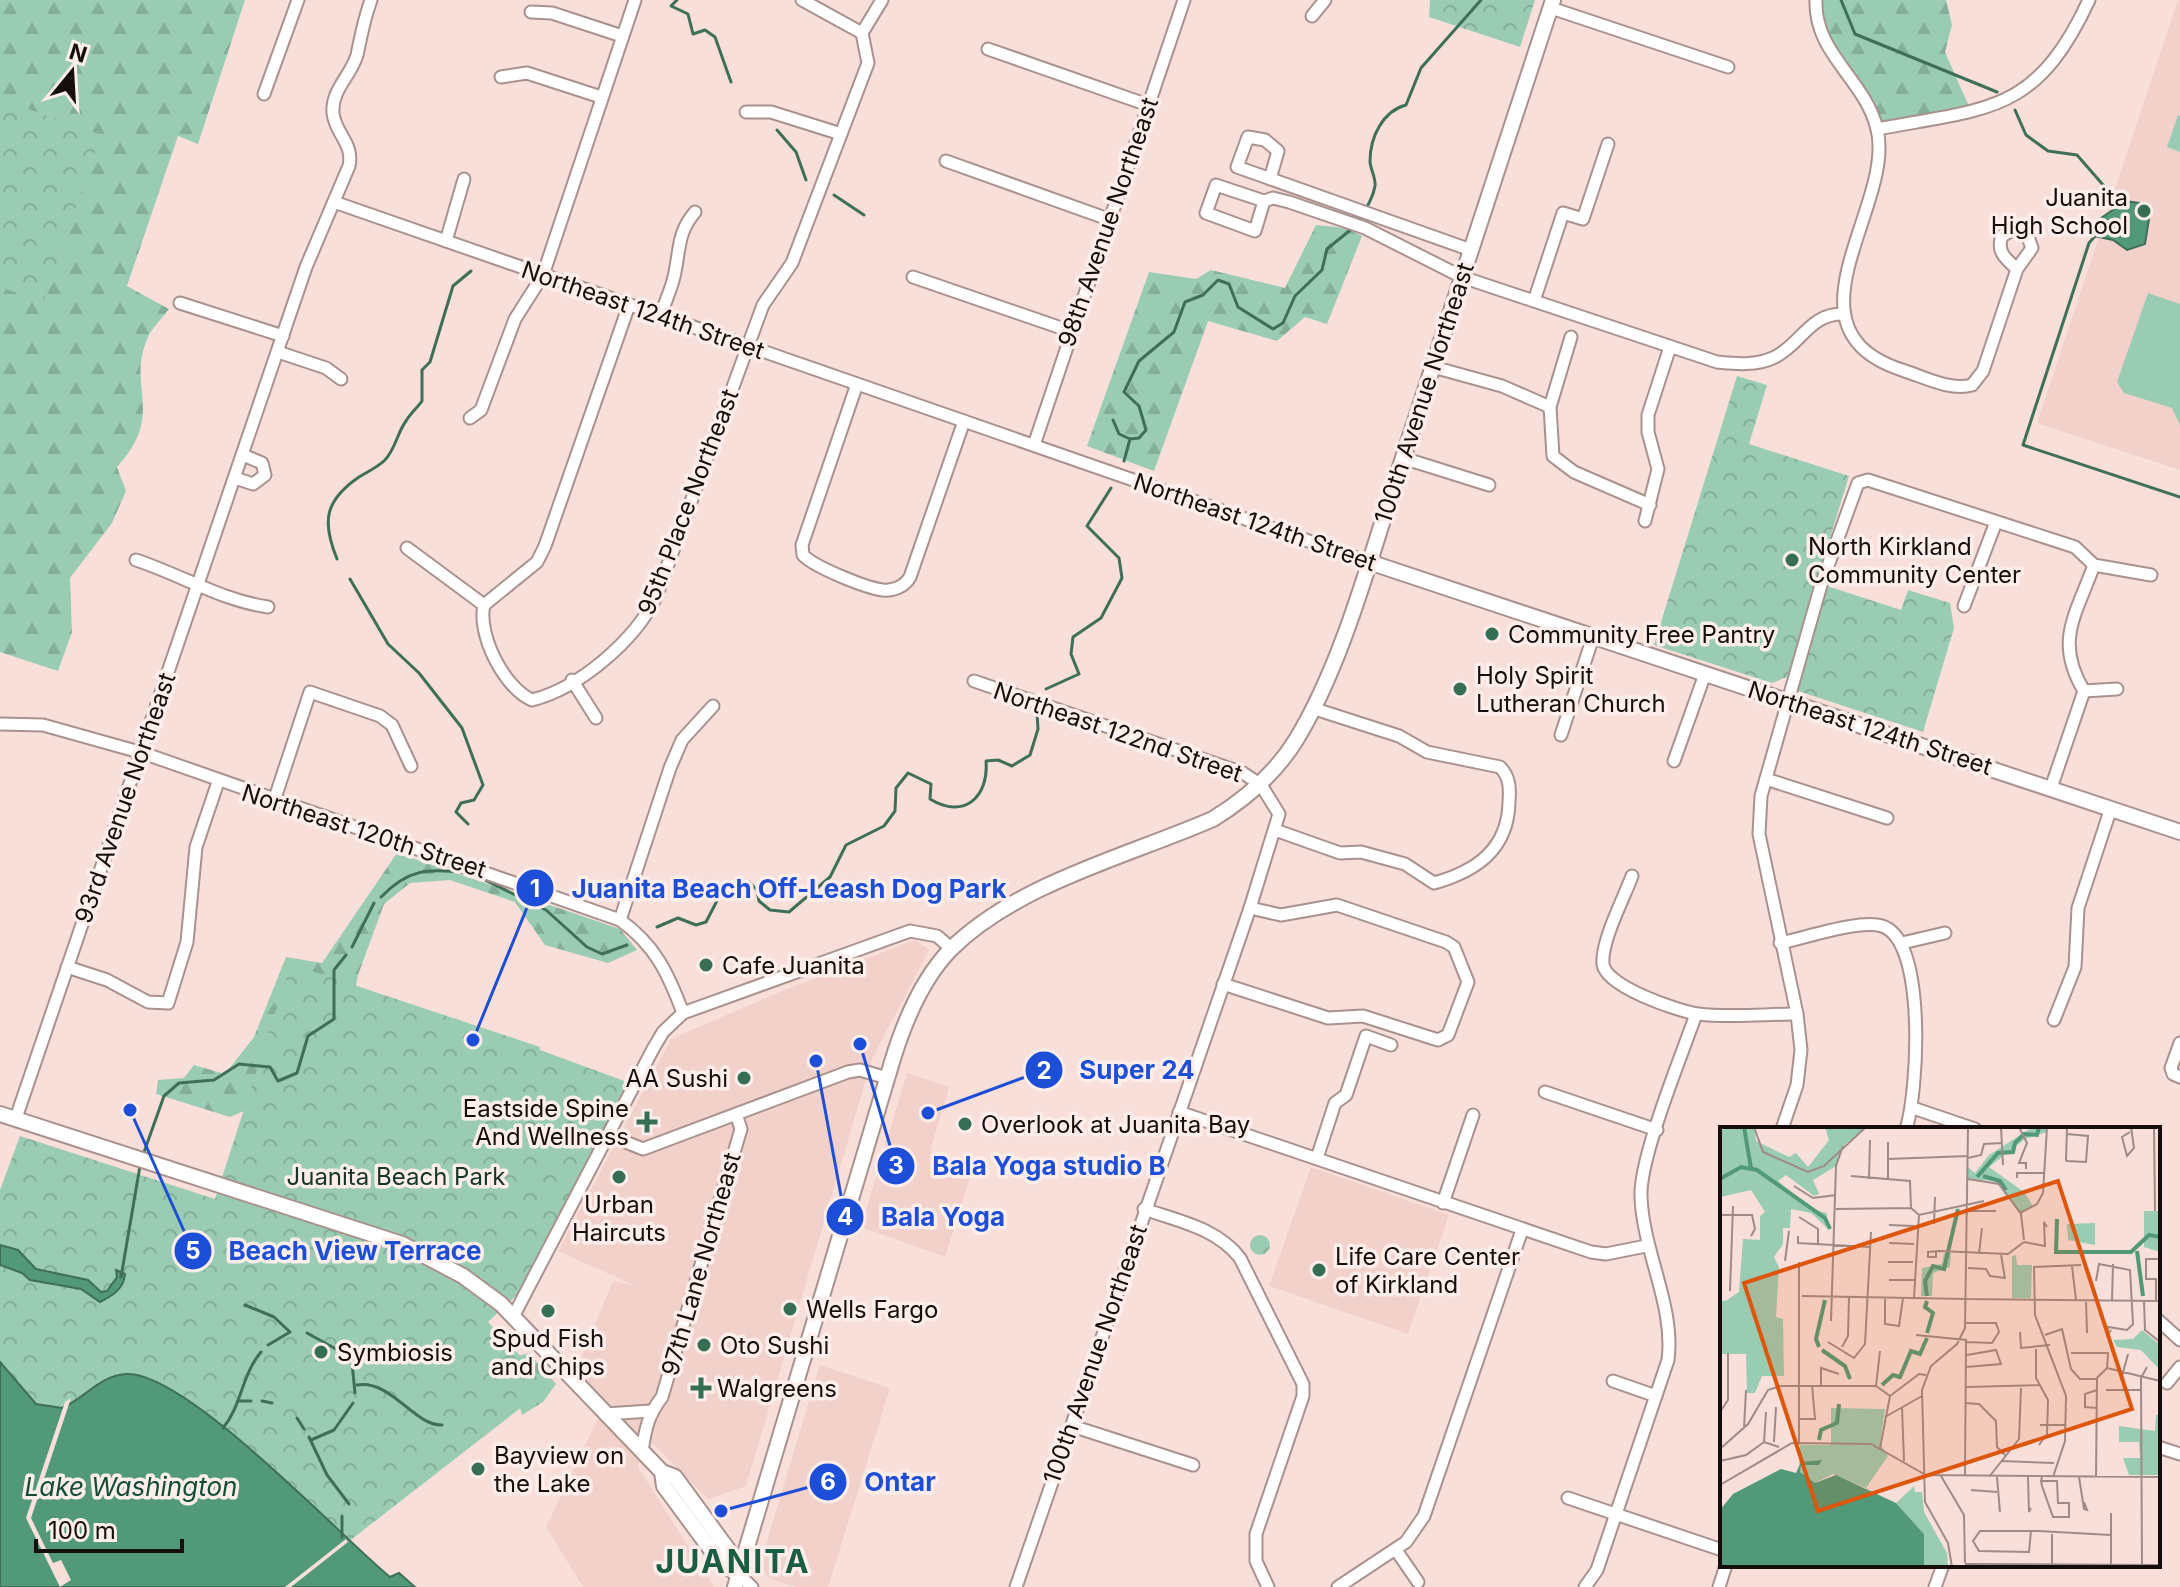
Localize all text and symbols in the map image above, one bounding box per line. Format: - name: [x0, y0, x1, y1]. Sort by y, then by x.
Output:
- north arrow: [32, 32, 112, 112]
- text: N: [66, 38, 90, 68]
- street label: 98th Avenue Northeast: [1052, 93, 1164, 350]
- place label: Juanita High School: [1991, 183, 2128, 240]
- marker: Juanita High School: [2135, 202, 2153, 220]
- street label: Northeast 124th Street: [518, 255, 768, 365]
- street label: 100th Avenue Northeast: [1368, 259, 1480, 527]
- street label: 95th Place Northeast: [632, 385, 745, 619]
- street label: Northeast 124th Street: [1130, 467, 1380, 577]
- place label: North Kirkland Community Center: [1808, 532, 2021, 589]
- marker: North Kirkland Community Center: [1783, 551, 1801, 569]
- place label: Community Free Pantry: [1508, 620, 1775, 649]
- marker: Community Free Pantry: [1483, 625, 1501, 643]
- place label: Holy Spirit Lutheran Church: [1476, 661, 1666, 718]
- street label: 93rd Avenue Northeast: [68, 669, 182, 927]
- street label: Northeast 124th Street: [1744, 675, 1996, 781]
- street label: Northeast 122nd Street: [990, 676, 1246, 788]
- marker: Holy Spirit Lutheran Church: [1451, 680, 1469, 698]
- street label: Northeast 120th Street: [238, 778, 490, 884]
- callout: Juanita Beach Off-Leash Dog Park: [515, 863, 1022, 913]
- text: Juanita Beach Off-Leash Dog Park: [571, 873, 1007, 904]
- text: 1: [530, 874, 540, 903]
- place label: Cafe Juanita: [722, 951, 865, 980]
- marker: Cafe Juanita: [697, 956, 715, 974]
- callout: Super 24: [1024, 1045, 1211, 1095]
- text: Super 24: [1079, 1054, 1195, 1085]
- text: 2: [1036, 1056, 1052, 1085]
- place label: AA Sushi: [626, 1064, 728, 1093]
- marker: AA Sushi: [735, 1069, 753, 1087]
- place label: Eastside Spine And Wellness: [463, 1094, 629, 1151]
- place label: Overlook at Juanita Bay: [981, 1110, 1250, 1139]
- marker: Eastside Spine And Wellness: [636, 1111, 658, 1133]
- marker: Overlook at Juanita Bay: [956, 1115, 974, 1133]
- inset map: [1720, 1127, 2160, 1567]
- callout: Bala Yoga studio B: [876, 1141, 1182, 1191]
- street label: 97th Lane Northeast: [655, 1149, 747, 1379]
- text: Bala Yoga studio B: [932, 1150, 1166, 1181]
- text: 3: [888, 1151, 904, 1180]
- park label: Juanita Beach Park: [287, 1162, 506, 1191]
- marker: Urban Haircuts: [610, 1168, 628, 1186]
- place label: Urban Haircuts: [572, 1190, 666, 1247]
- callout: Bala Yoga: [825, 1192, 1021, 1242]
- text: Bala Yoga: [881, 1201, 1005, 1232]
- text: 4: [837, 1202, 853, 1231]
- street label: 100th Avenue Northeast: [1037, 1220, 1153, 1487]
- callout: Beach View Terrace: [173, 1226, 498, 1276]
- text: Beach View Terrace: [228, 1235, 482, 1266]
- text: 5: [185, 1236, 201, 1265]
- place label: Life Care Center of Kirkland: [1335, 1242, 1520, 1299]
- marker: Life Care Center of Kirkland: [1310, 1261, 1328, 1279]
- place label: Wells Fargo: [806, 1295, 938, 1324]
- marker: Wells Fargo: [781, 1300, 799, 1318]
- marker: Spud Fish and Chips: [539, 1302, 557, 1320]
- place label: Spud Fish and Chips: [491, 1324, 605, 1381]
- place label: Oto Sushi: [720, 1331, 829, 1360]
- marker: Oto Sushi: [695, 1336, 713, 1354]
- place label: Symbiosis: [337, 1338, 453, 1367]
- marker: Symbiosis: [312, 1343, 330, 1361]
- place label: Walgreens: [717, 1374, 837, 1403]
- marker: Walgreens: [692, 1379, 710, 1397]
- place label: Bayview on the Lake: [494, 1441, 624, 1498]
- callout: Ontar: [808, 1457, 952, 1507]
- marker: Bayview on the Lake: [469, 1460, 487, 1478]
- text: Ontar: [864, 1466, 936, 1497]
- text: 6: [820, 1467, 836, 1496]
- water label: Lake Washington: [25, 1471, 237, 1502]
- scale bar: [36, 1503, 182, 1553]
- text: 100 m: [48, 1516, 116, 1545]
- district label: JUANITA: [655, 1542, 811, 1581]

